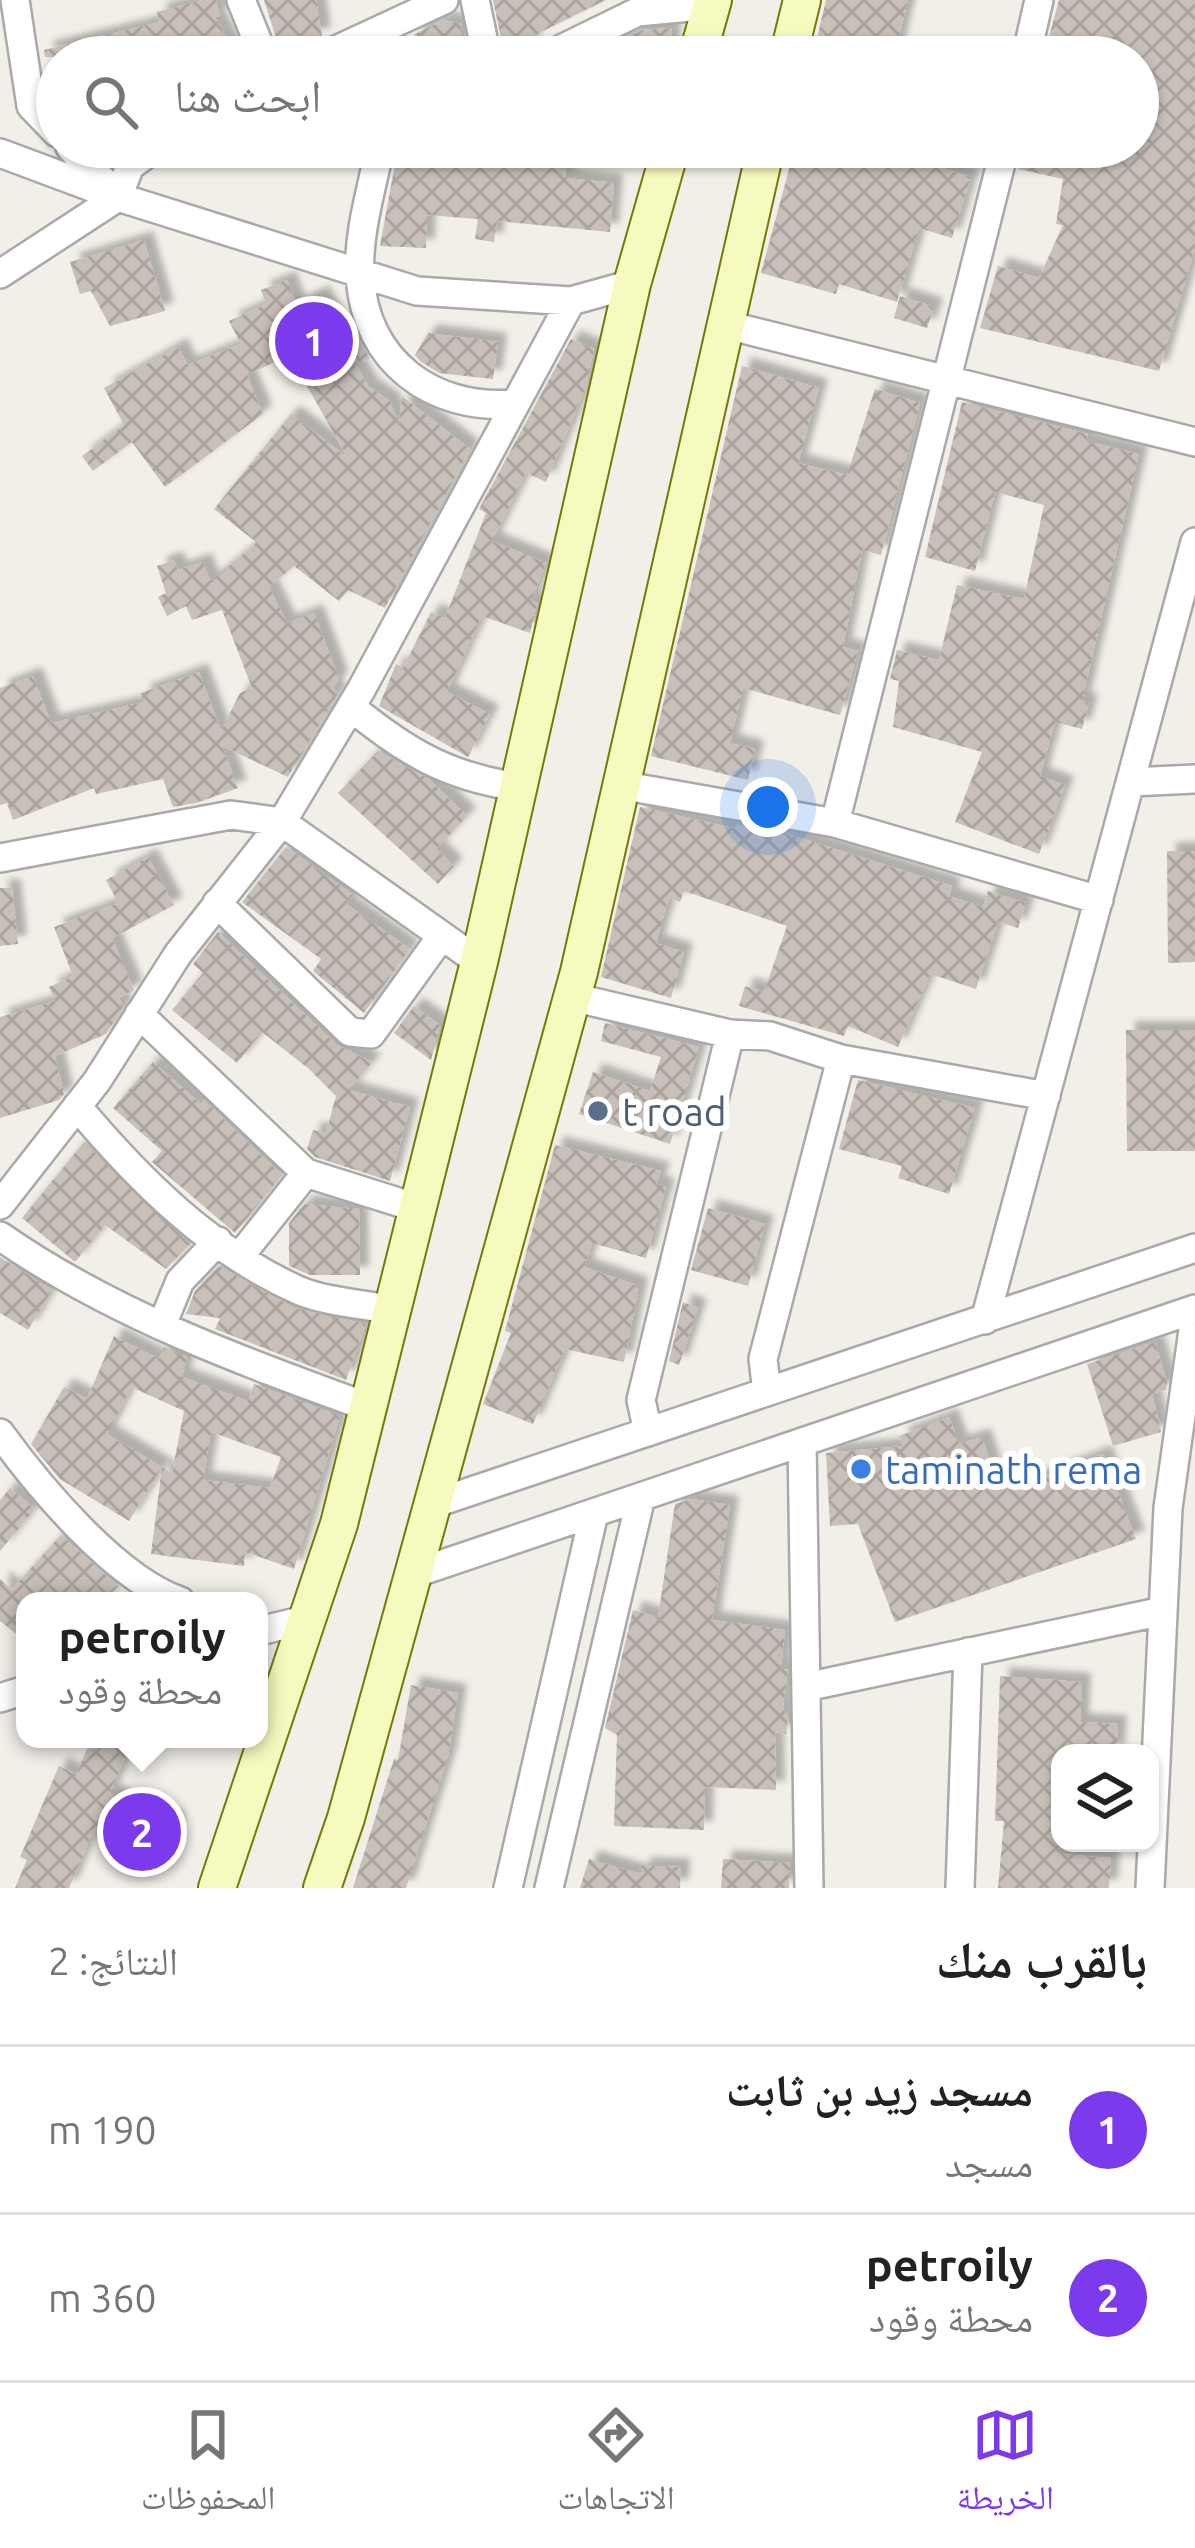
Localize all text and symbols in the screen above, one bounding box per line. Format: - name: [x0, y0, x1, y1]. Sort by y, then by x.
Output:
- search box: [36, 36, 1159, 168]
- icon: search: [78, 69, 144, 135]
- text: ابحث هنا: [174, 70, 322, 121]
- pin: 1: [275, 296, 353, 386]
- your location: [738, 777, 798, 837]
- place label: t road: [622, 1090, 727, 1133]
- marker: t road: [585, 1098, 611, 1124]
- place label: taminath rema: [885, 1448, 1142, 1491]
- marker: taminath rema: [848, 1456, 874, 1482]
- popup: [16, 1592, 268, 1748]
- text: petroily: [58, 1611, 226, 1662]
- text: محطة وقود: [58, 1668, 222, 1711]
- map controls: [1051, 1744, 1159, 1852]
- button: layers: [1051, 1744, 1159, 1852]
- pin: 2: [103, 1787, 181, 1877]
- text: بالقرب منك: [936, 1930, 1147, 1988]
- text: النتائج: 2: [48, 1939, 178, 1982]
- text: مسجد زيد بن ثابت: [726, 2064, 1033, 2115]
- text: 190 m: [48, 2108, 157, 2151]
- text: 1: [1097, 2108, 1119, 2151]
- text: مسجد: [945, 2141, 1033, 2184]
- text: petroily: [866, 2239, 1033, 2290]
- text: 360 m: [48, 2276, 157, 2319]
- text: 2: [1097, 2276, 1119, 2319]
- text: محطة وقود: [869, 2296, 1033, 2339]
- tab: المحفوظات: [141, 2402, 275, 2530]
- tab: الاتجاهات: [557, 2402, 675, 2530]
- tab: الخريطة: [957, 2402, 1054, 2530]

